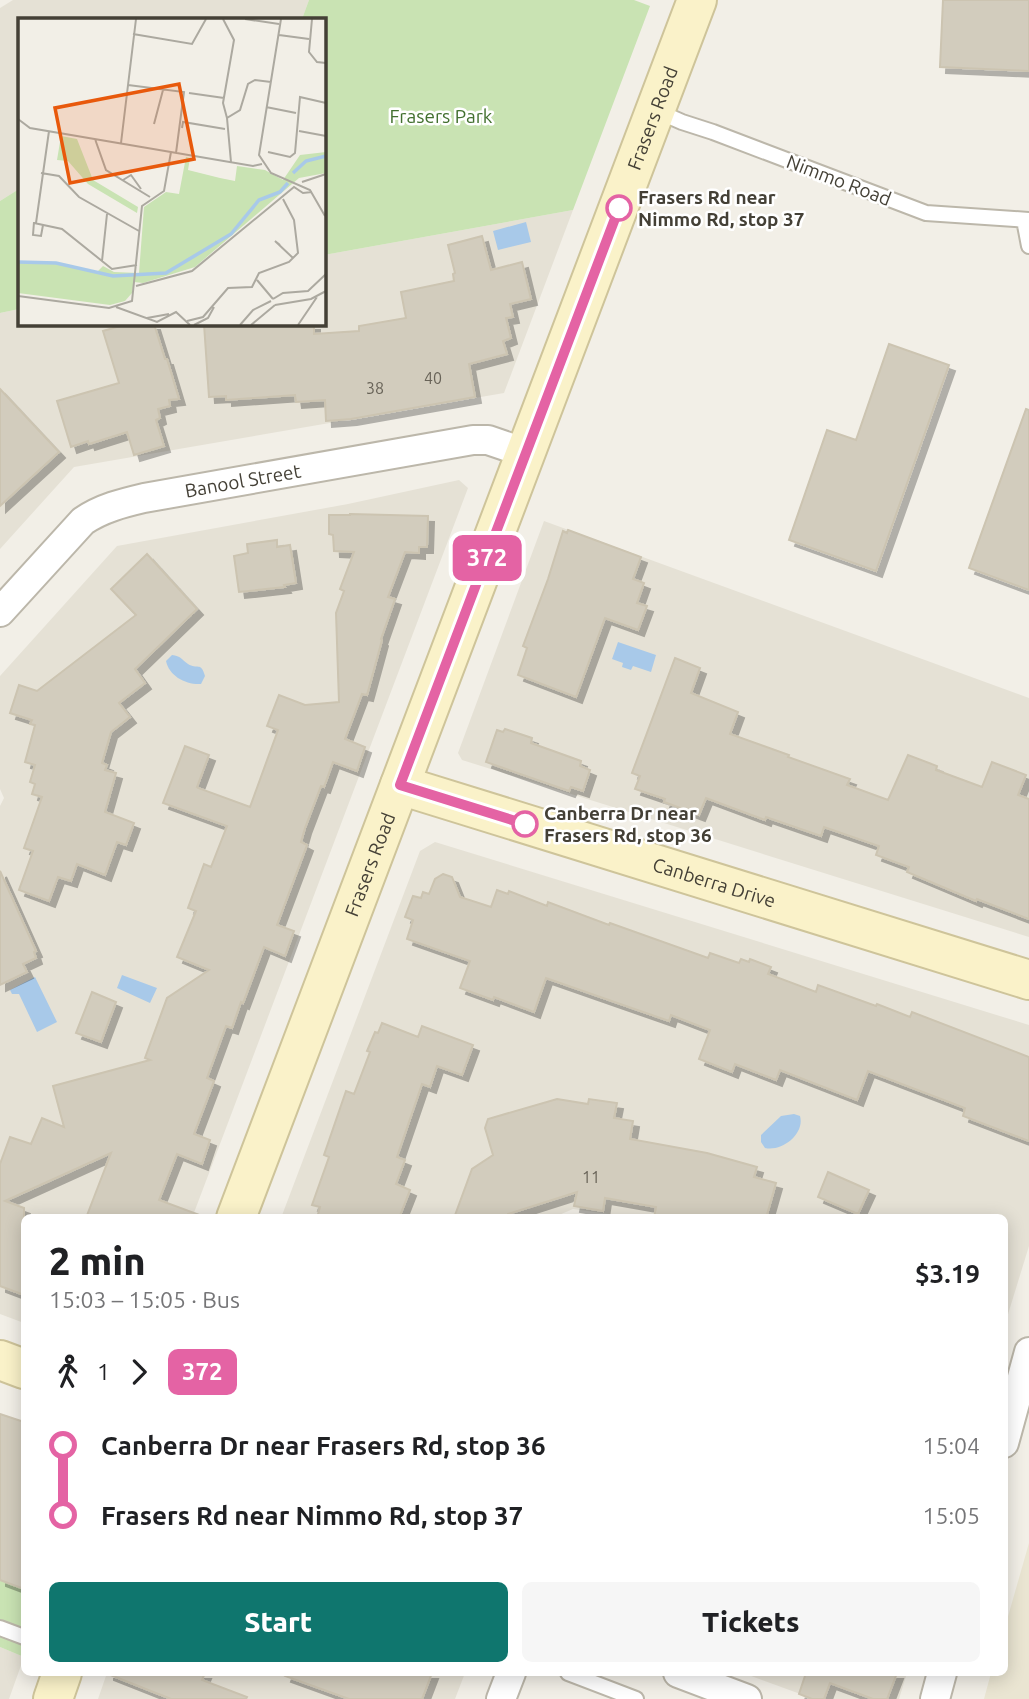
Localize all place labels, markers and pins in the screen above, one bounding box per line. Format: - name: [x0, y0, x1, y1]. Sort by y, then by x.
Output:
- place label: Frasers Rd near Nimmo Rd, stop 37: [638, 186, 804, 230]
- marker: Frasers Rd near Nimmo Rd, stop 37: [606, 195, 632, 221]
- place label: Canberra Dr near Frasers Rd, stop 36: [544, 802, 712, 846]
- marker: Canberra Dr near Frasers Rd, stop 36: [512, 811, 538, 837]

